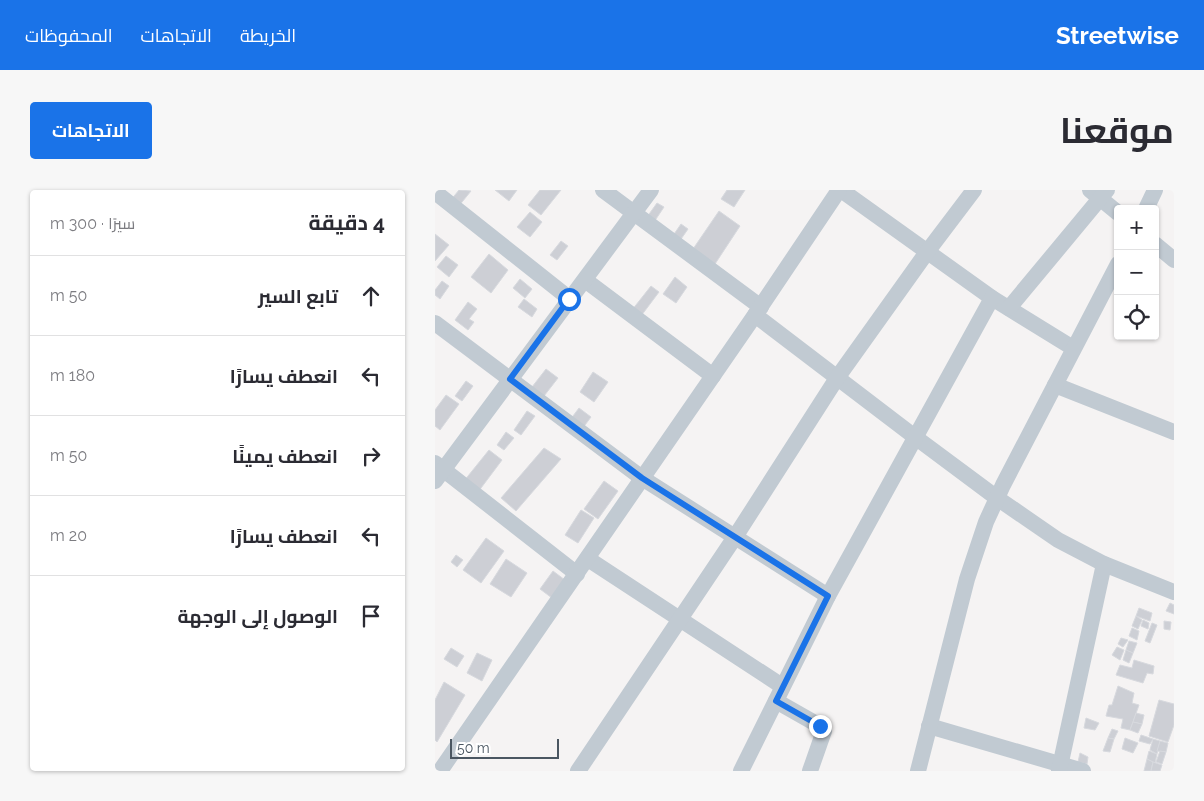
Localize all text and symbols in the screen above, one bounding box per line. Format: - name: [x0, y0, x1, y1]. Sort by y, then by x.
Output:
- text: Streetwise: [1056, 21, 1179, 50]
- text: المحفوظات: [25, 25, 113, 46]
- text: الاتجاهات: [141, 25, 212, 46]
- text: الخريطة: [240, 25, 296, 46]
- button: الاتجاهات: [30, 102, 152, 159]
- text: موقعنا: [1060, 110, 1174, 151]
- map controls: [1114, 205, 1159, 340]
- button: +: [1114, 205, 1159, 250]
- text: 4 دقيقة: [309, 210, 385, 235]
- text: سيرًا · 300 m: [50, 214, 135, 233]
- button: −: [1114, 250, 1159, 295]
- icon: ahead: [357, 282, 385, 310]
- text: تابع السير: [258, 285, 338, 307]
- text: 50 m: [50, 286, 87, 305]
- route start: [558, 288, 581, 311]
- button: locate: [1114, 295, 1159, 340]
- icon: left: [357, 362, 385, 390]
- text: انعطف يسارًا: [230, 365, 338, 387]
- text: 180 m: [50, 366, 95, 385]
- icon: right: [357, 442, 385, 470]
- text: انعطف يمينًا: [232, 445, 338, 467]
- text: 50 m: [50, 446, 87, 465]
- icon: left: [357, 522, 385, 550]
- text: انعطف يسارًا: [230, 525, 338, 547]
- text: 20 m: [50, 526, 87, 545]
- icon: arrive: [357, 602, 385, 630]
- text: الوصول إلى الوجهة: [178, 605, 338, 627]
- route end: [809, 715, 832, 738]
- scale bar: [450, 736, 559, 759]
- text: 50 m: [457, 740, 490, 756]

